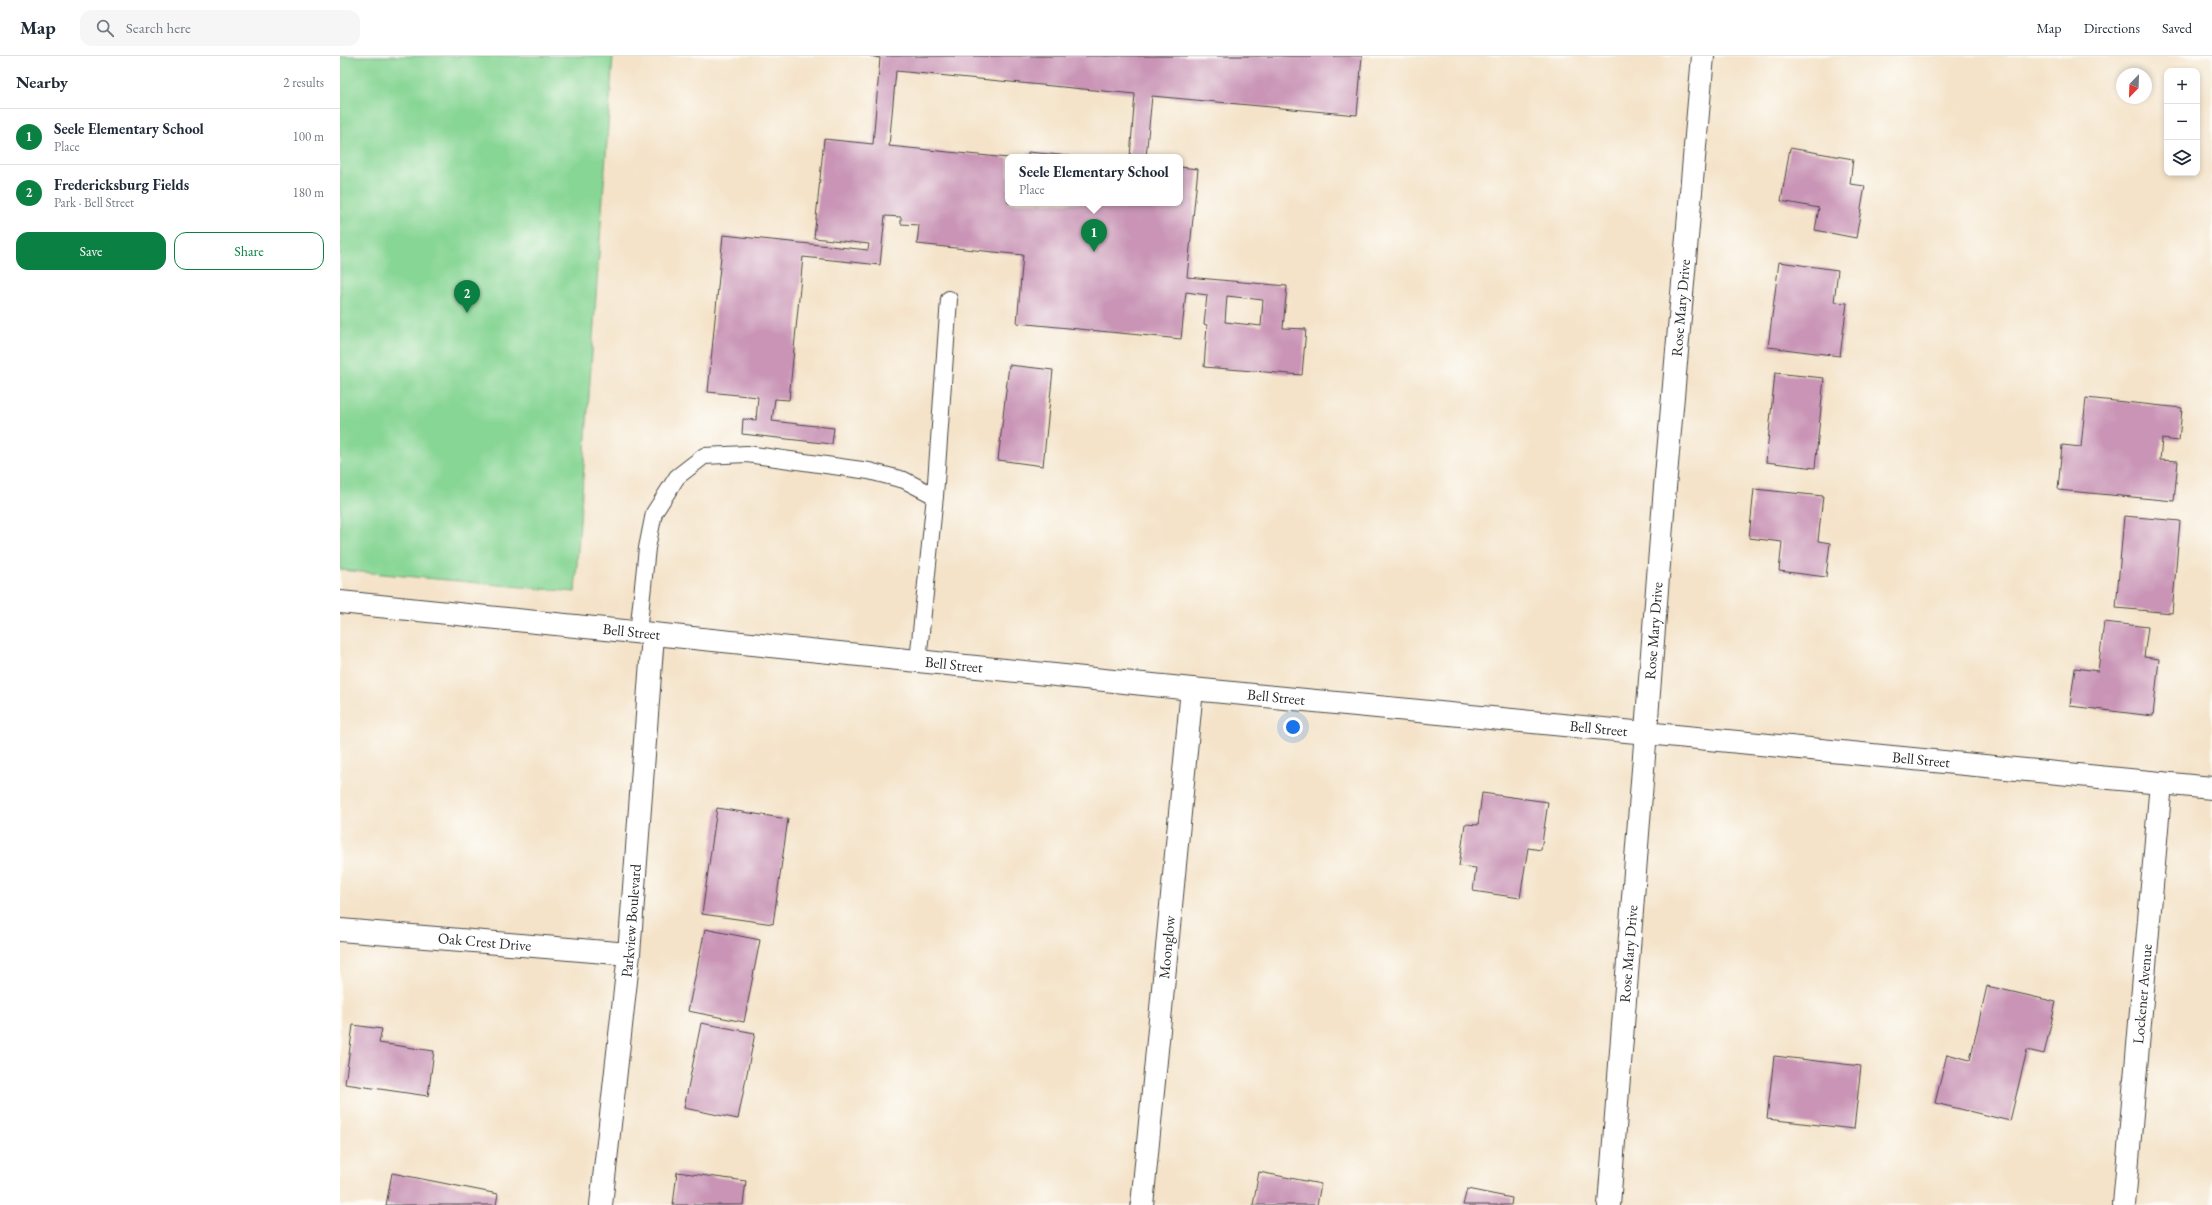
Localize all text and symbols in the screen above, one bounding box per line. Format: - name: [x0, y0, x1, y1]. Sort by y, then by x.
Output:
- search box: [80, 10, 360, 46]
- text: Map: [20, 15, 56, 40]
- icon: search: [94, 17, 116, 39]
- text: Search here: [126, 18, 191, 37]
- text: Map: [2036, 19, 2062, 37]
- text: Directions: [2084, 19, 2140, 37]
- text: Saved: [2162, 19, 2192, 37]
- north arrow: [2116, 68, 2152, 104]
- map controls: [2164, 68, 2200, 176]
- button: +: [2164, 68, 2200, 104]
- text: Nearby: [16, 71, 68, 93]
- text: 2 results: [283, 74, 324, 91]
- button: −: [2164, 104, 2200, 140]
- text: Seele Elementary School: [54, 119, 204, 138]
- text: 1: [26, 128, 32, 145]
- text: 100 m: [293, 128, 324, 145]
- text: Place: [54, 138, 80, 155]
- button: layers: [2164, 140, 2200, 176]
- popup: [1005, 154, 1183, 206]
- text: Seele Elementary School: [1019, 162, 1169, 181]
- text: Fredericksburg Fields: [54, 175, 189, 194]
- text: Place: [1019, 181, 1045, 198]
- text: 2: [26, 184, 32, 201]
- text: 180 m: [293, 184, 324, 201]
- text: Park · Bell Street: [54, 194, 134, 211]
- pin: 1: [1081, 219, 1107, 252]
- button: Save: [16, 232, 166, 270]
- button: Share: [174, 232, 324, 270]
- street label: Rose Mary Drive: [1667, 258, 1694, 357]
- pin: 2: [454, 280, 480, 313]
- street label: Rose Mary Drive: [1640, 581, 1667, 680]
- street label: Bell Street: [602, 619, 662, 644]
- street label: Bell Street: [924, 652, 984, 677]
- street label: Bell Street: [1246, 684, 1306, 709]
- street label: Bell Street: [1569, 716, 1629, 740]
- your location: [1283, 717, 1303, 737]
- street label: Bell Street: [1891, 747, 1951, 772]
- street label: Parkview Boulevard: [616, 863, 645, 978]
- street label: Rose Mary Drive: [1615, 904, 1641, 1003]
- street label: Moonglow: [1154, 914, 1179, 980]
- street label: Oak Crest Drive: [437, 928, 532, 955]
- street label: Lockener Avenue: [2128, 943, 2156, 1044]

